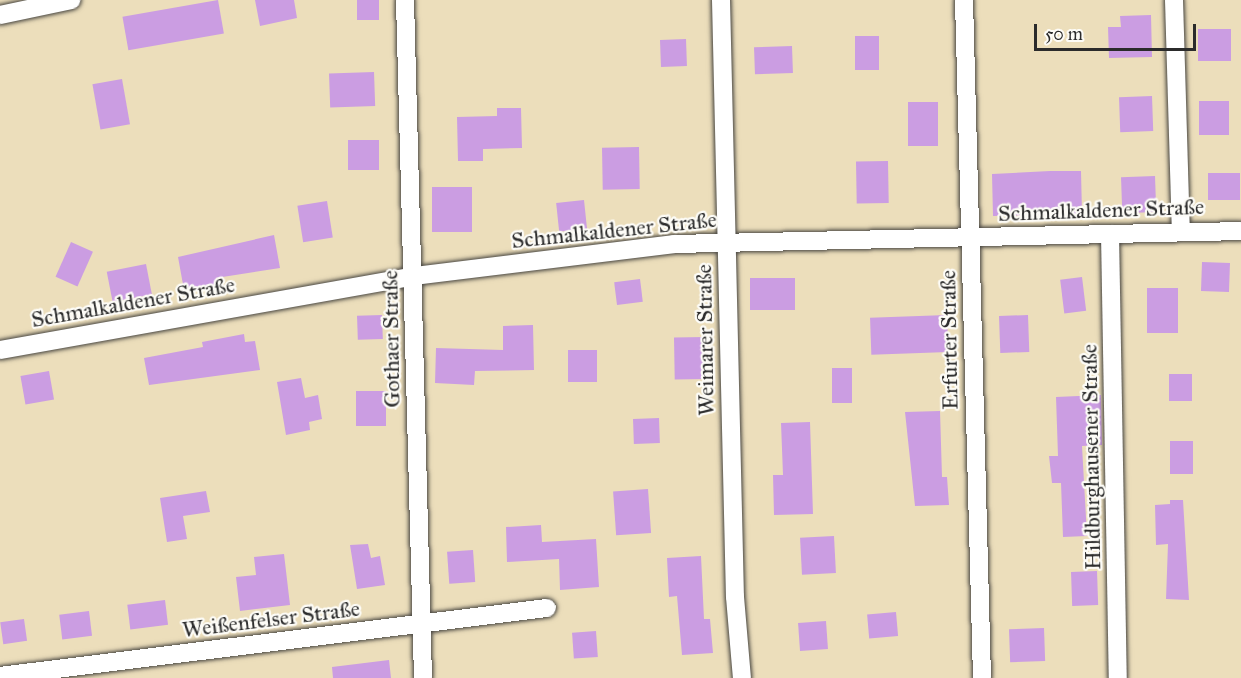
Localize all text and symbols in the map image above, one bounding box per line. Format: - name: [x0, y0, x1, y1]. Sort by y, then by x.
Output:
- scale bar: [1037, 12, 1199, 50]
- text: 50 m: [1045, 23, 1083, 45]
- street label: Schmalkaldener Straße: [998, 193, 1204, 227]
- street label: Schmalkaldener Straße: [510, 206, 718, 254]
- street label: Weimarer Straße: [690, 264, 720, 416]
- street label: Gothaer Straße: [377, 270, 405, 408]
- street label: Erfurter Straße: [935, 270, 963, 410]
- street label: Schmalkaldener Straße: [29, 271, 237, 333]
- street label: Hildburghausener Straße: [1076, 344, 1106, 570]
- street label: Weißenfelser Straße: [181, 595, 361, 643]

